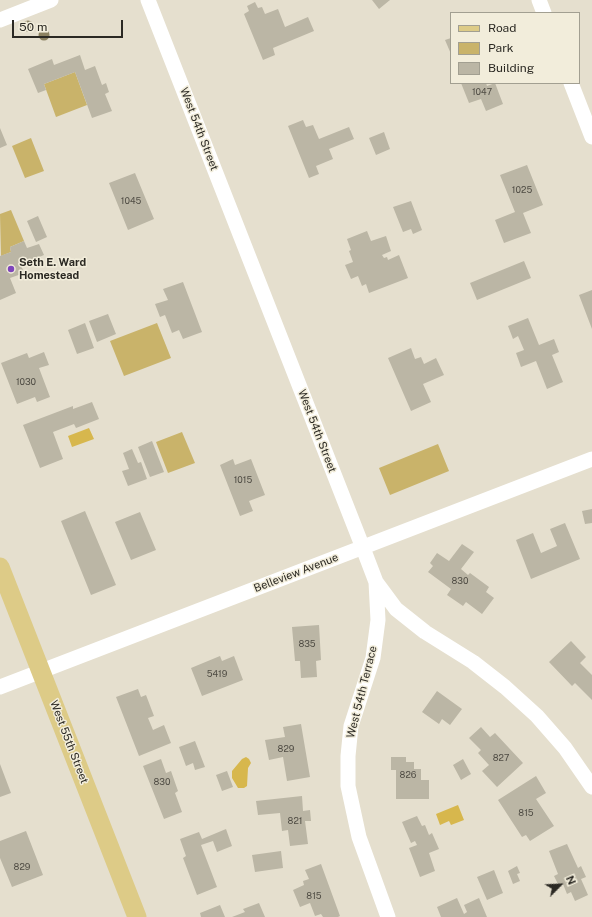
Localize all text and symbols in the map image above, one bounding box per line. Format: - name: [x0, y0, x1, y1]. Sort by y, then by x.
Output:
- scale bar: [14, 12, 125, 38]
- legend: [450, 12, 580, 84]
- text: 50 m: [19, 20, 47, 34]
- text: Road: [488, 21, 516, 35]
- text: Park: [488, 41, 514, 55]
- text: Building: [488, 61, 534, 75]
- street label: West 54th Street: [177, 86, 221, 172]
- house number: 1047: [472, 87, 492, 97]
- house number: 1025: [512, 185, 532, 195]
- house number: 1045: [121, 196, 141, 206]
- place label: Seth E. Ward Homestead: [19, 256, 86, 282]
- marker: Seth E. Ward Homestead: [6, 264, 16, 274]
- house number: 1030: [16, 377, 36, 387]
- street label: West 54th Street: [295, 388, 339, 474]
- house number: 1015: [234, 475, 252, 485]
- street label: Belleview Avenue: [252, 551, 340, 595]
- house number: 830: [452, 576, 468, 586]
- house number: 835: [298, 639, 316, 649]
- street label: West 54th Terrace: [344, 645, 380, 739]
- house number: 5419: [207, 669, 227, 679]
- street label: West 55th Street: [47, 699, 91, 785]
- house number: 829: [278, 744, 294, 754]
- house number: 827: [493, 753, 509, 763]
- house number: 826: [400, 770, 416, 780]
- house number: 830: [154, 777, 170, 787]
- house number: 815: [518, 808, 534, 818]
- house number: 821: [288, 816, 302, 826]
- house number: 829: [14, 862, 30, 872]
- north arrow: [540, 865, 580, 905]
- text: N: [564, 874, 578, 886]
- house number: 815: [306, 891, 322, 901]

